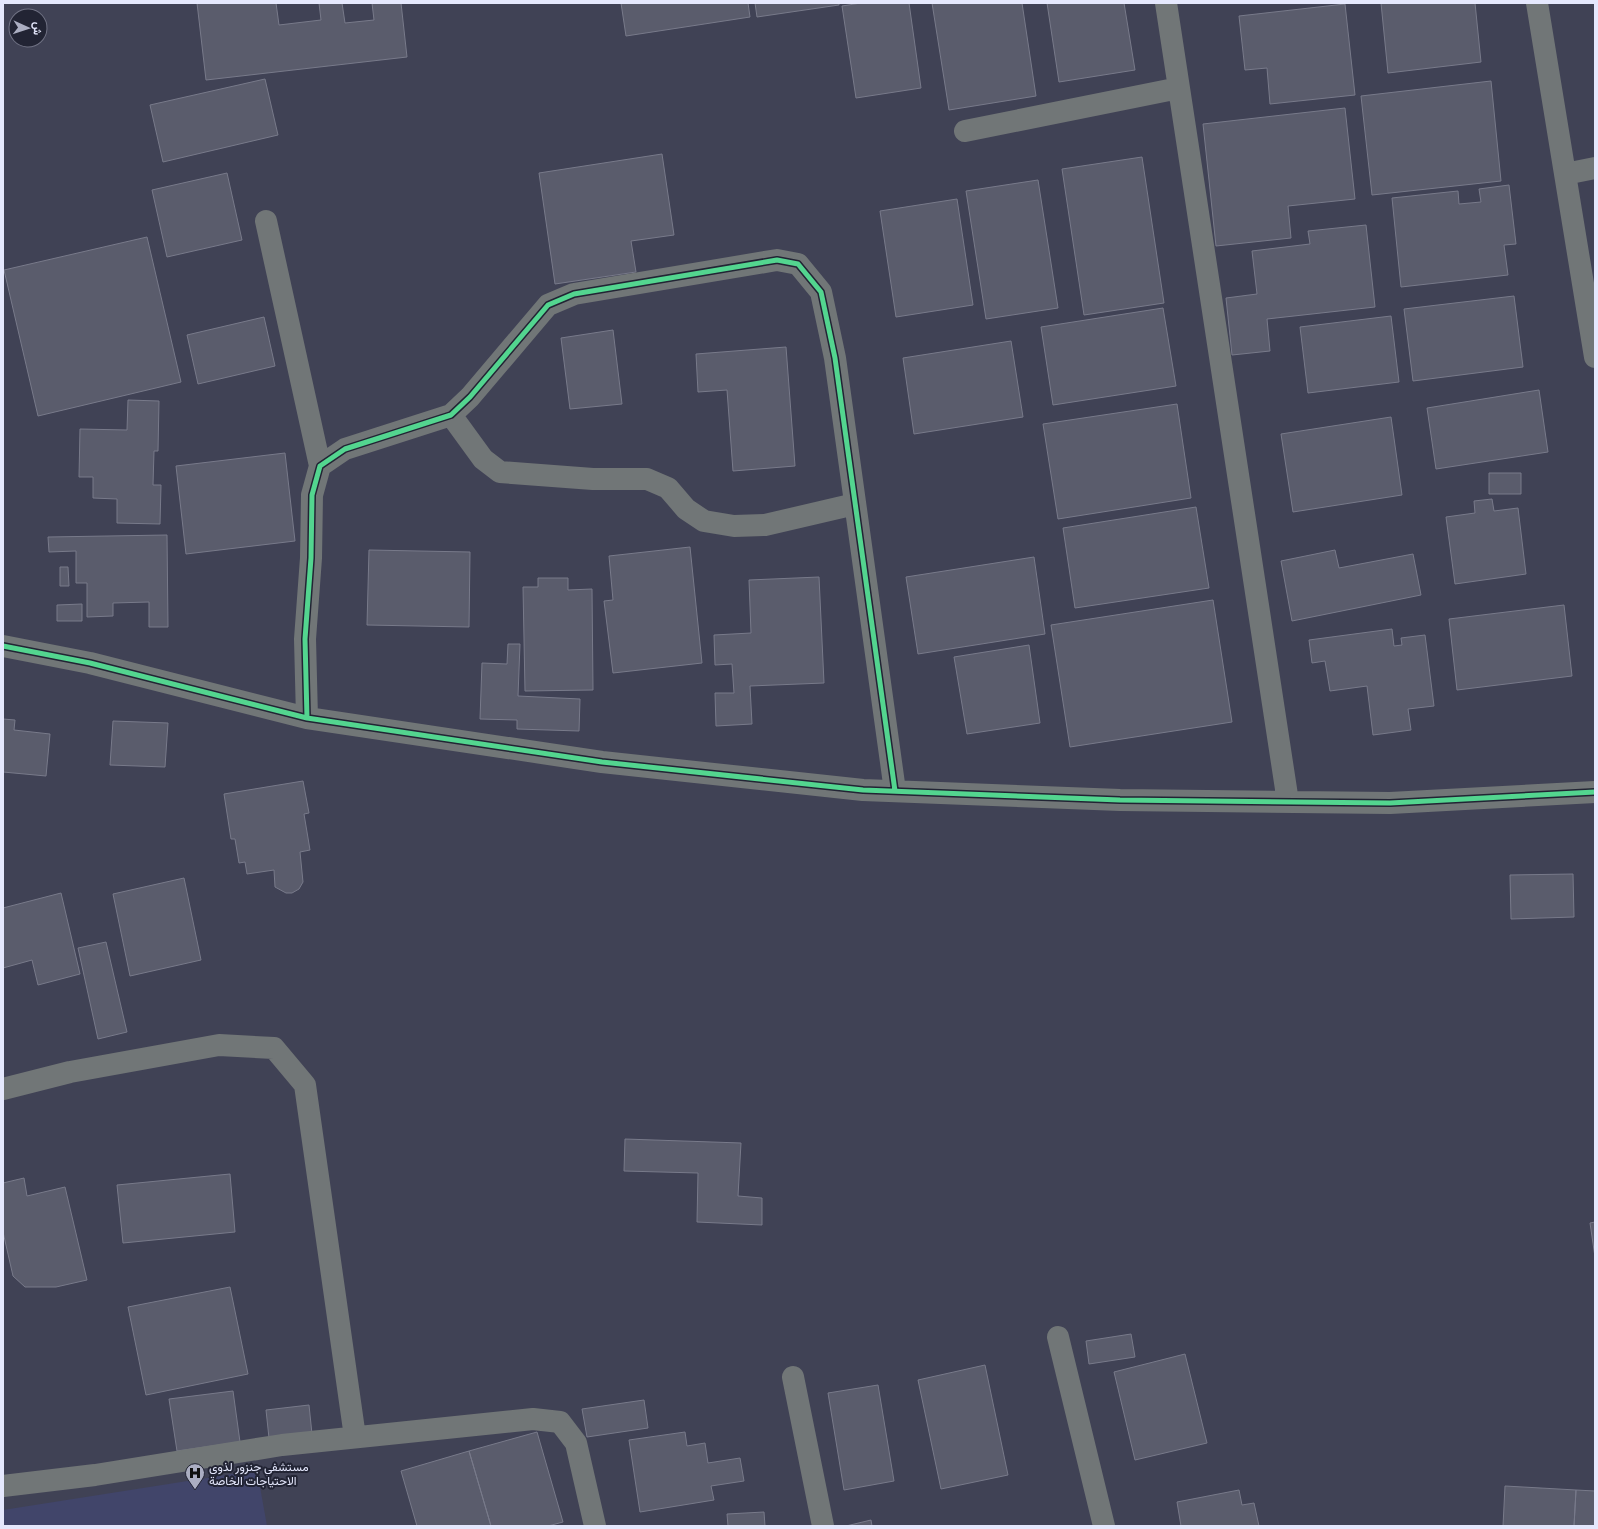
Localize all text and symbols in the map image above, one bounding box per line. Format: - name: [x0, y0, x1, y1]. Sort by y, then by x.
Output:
- north arrow: [8, 8, 48, 48]
- text: ش: [31, 22, 45, 35]
- place label: مستشفي جنزور لذوي الاحتياجات الخاصة: [209, 1459, 309, 1488]
- hospital icon: مستشفي جنزور لذوي الاحتياجات الخاصة: [184, 1462, 206, 1490]

